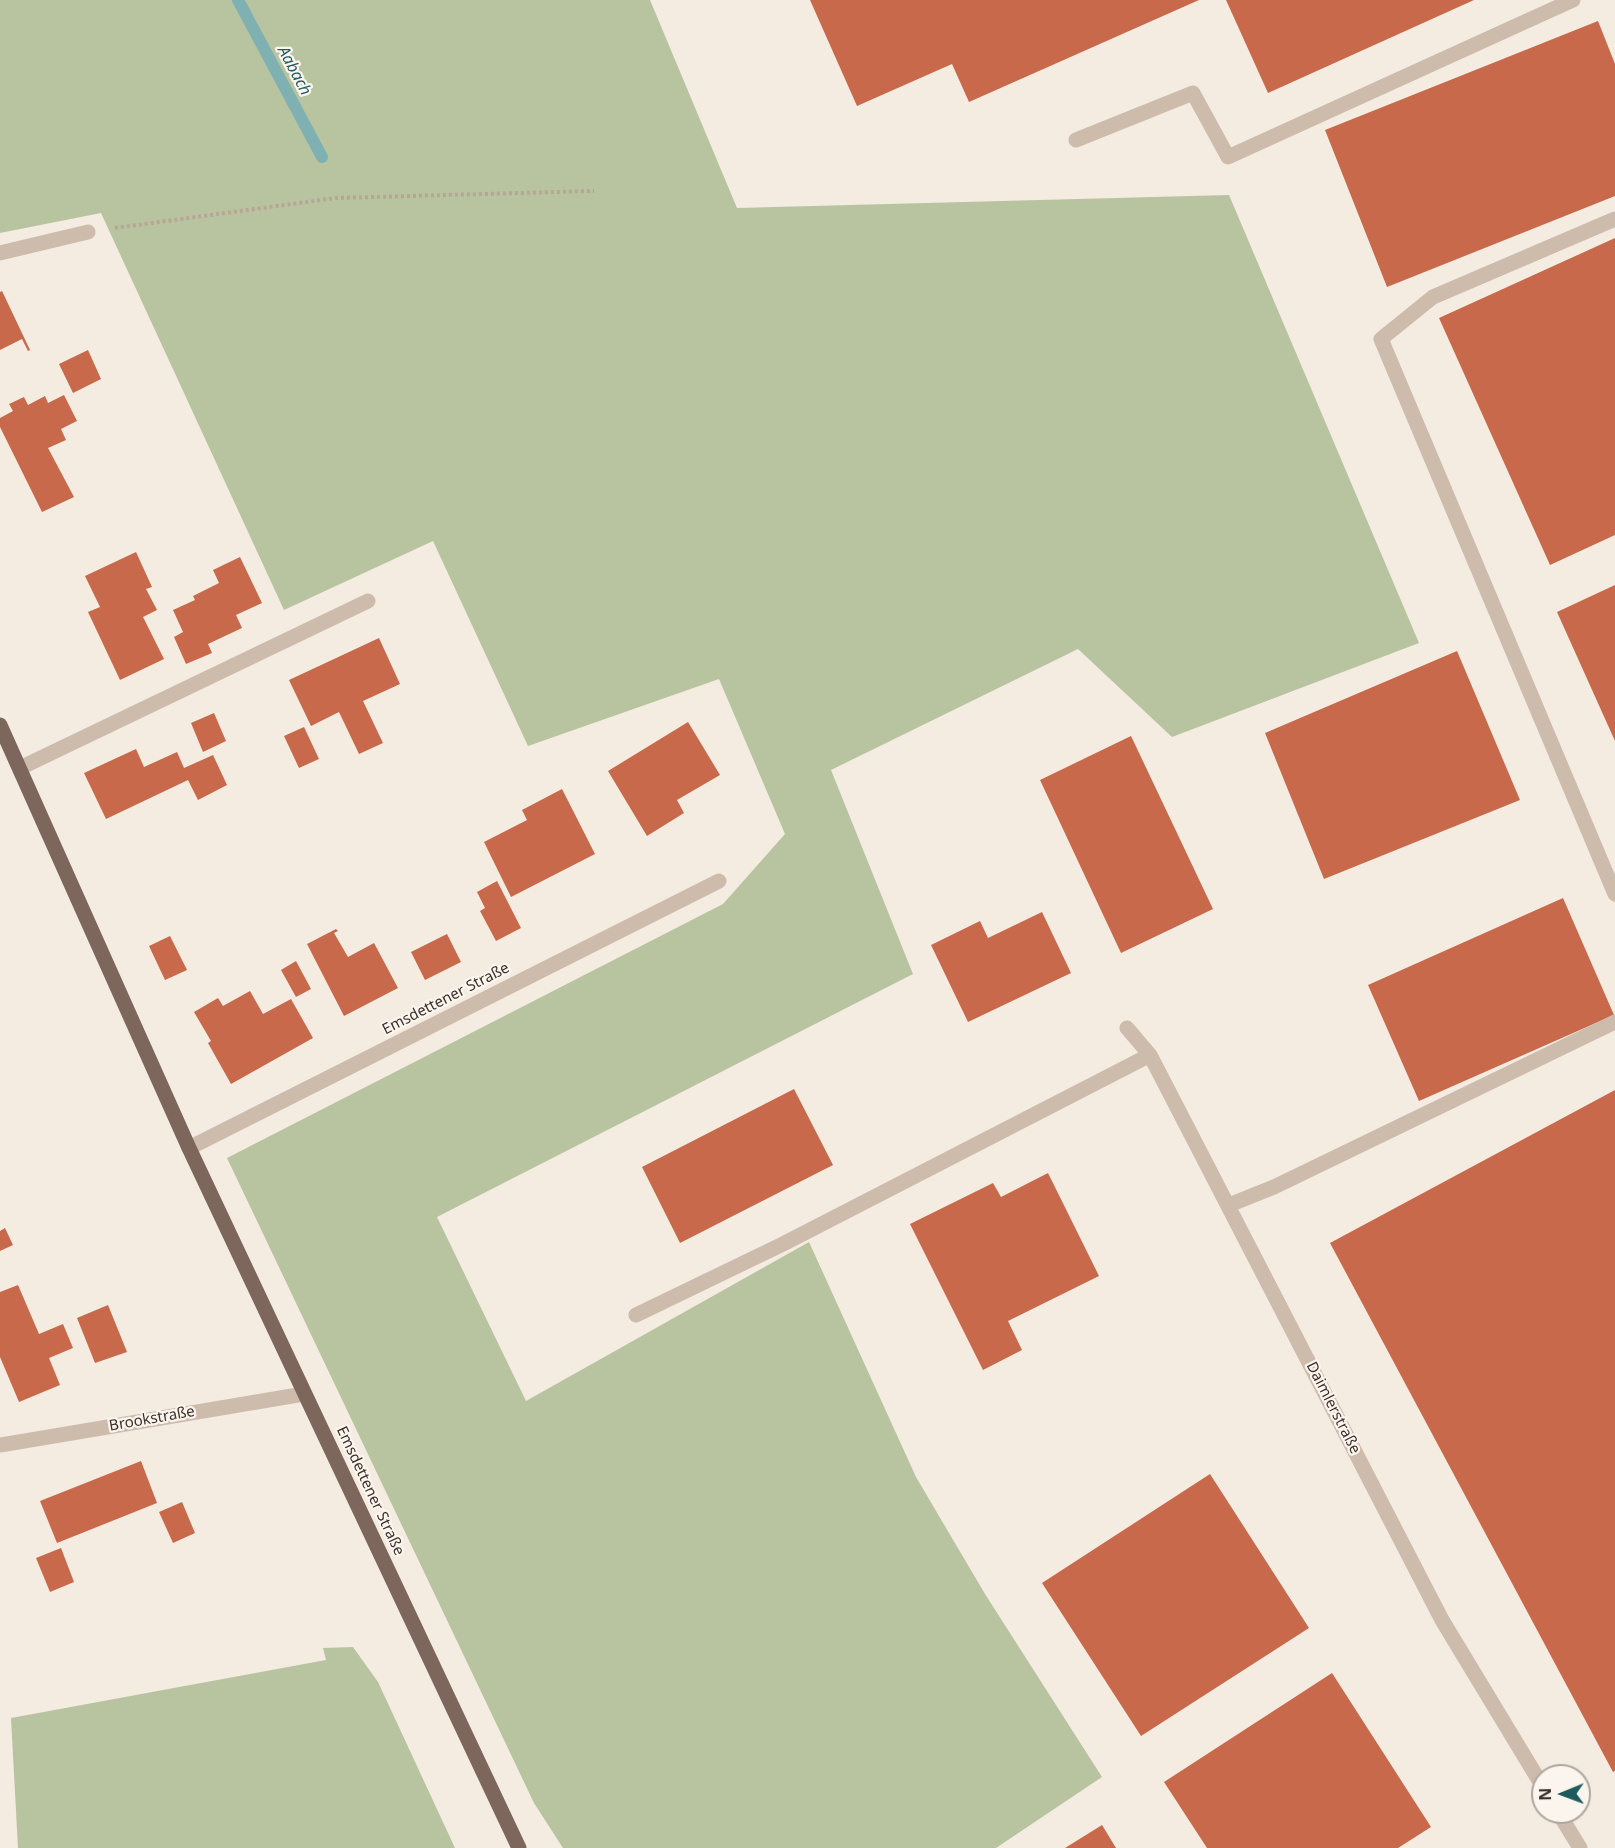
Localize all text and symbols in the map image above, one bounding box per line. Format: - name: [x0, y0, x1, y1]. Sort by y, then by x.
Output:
- water label: Aabach: [273, 43, 315, 99]
- street label: Emsdettener Straße: [379, 959, 513, 1039]
- street label: Daimlerstraße: [1302, 1359, 1364, 1457]
- street label: Brookstraße: [108, 1403, 196, 1435]
- street label: Emsdettener Straße: [332, 1424, 408, 1558]
- north arrow: [1531, 1764, 1591, 1824]
- text: N: [1534, 1788, 1556, 1801]

